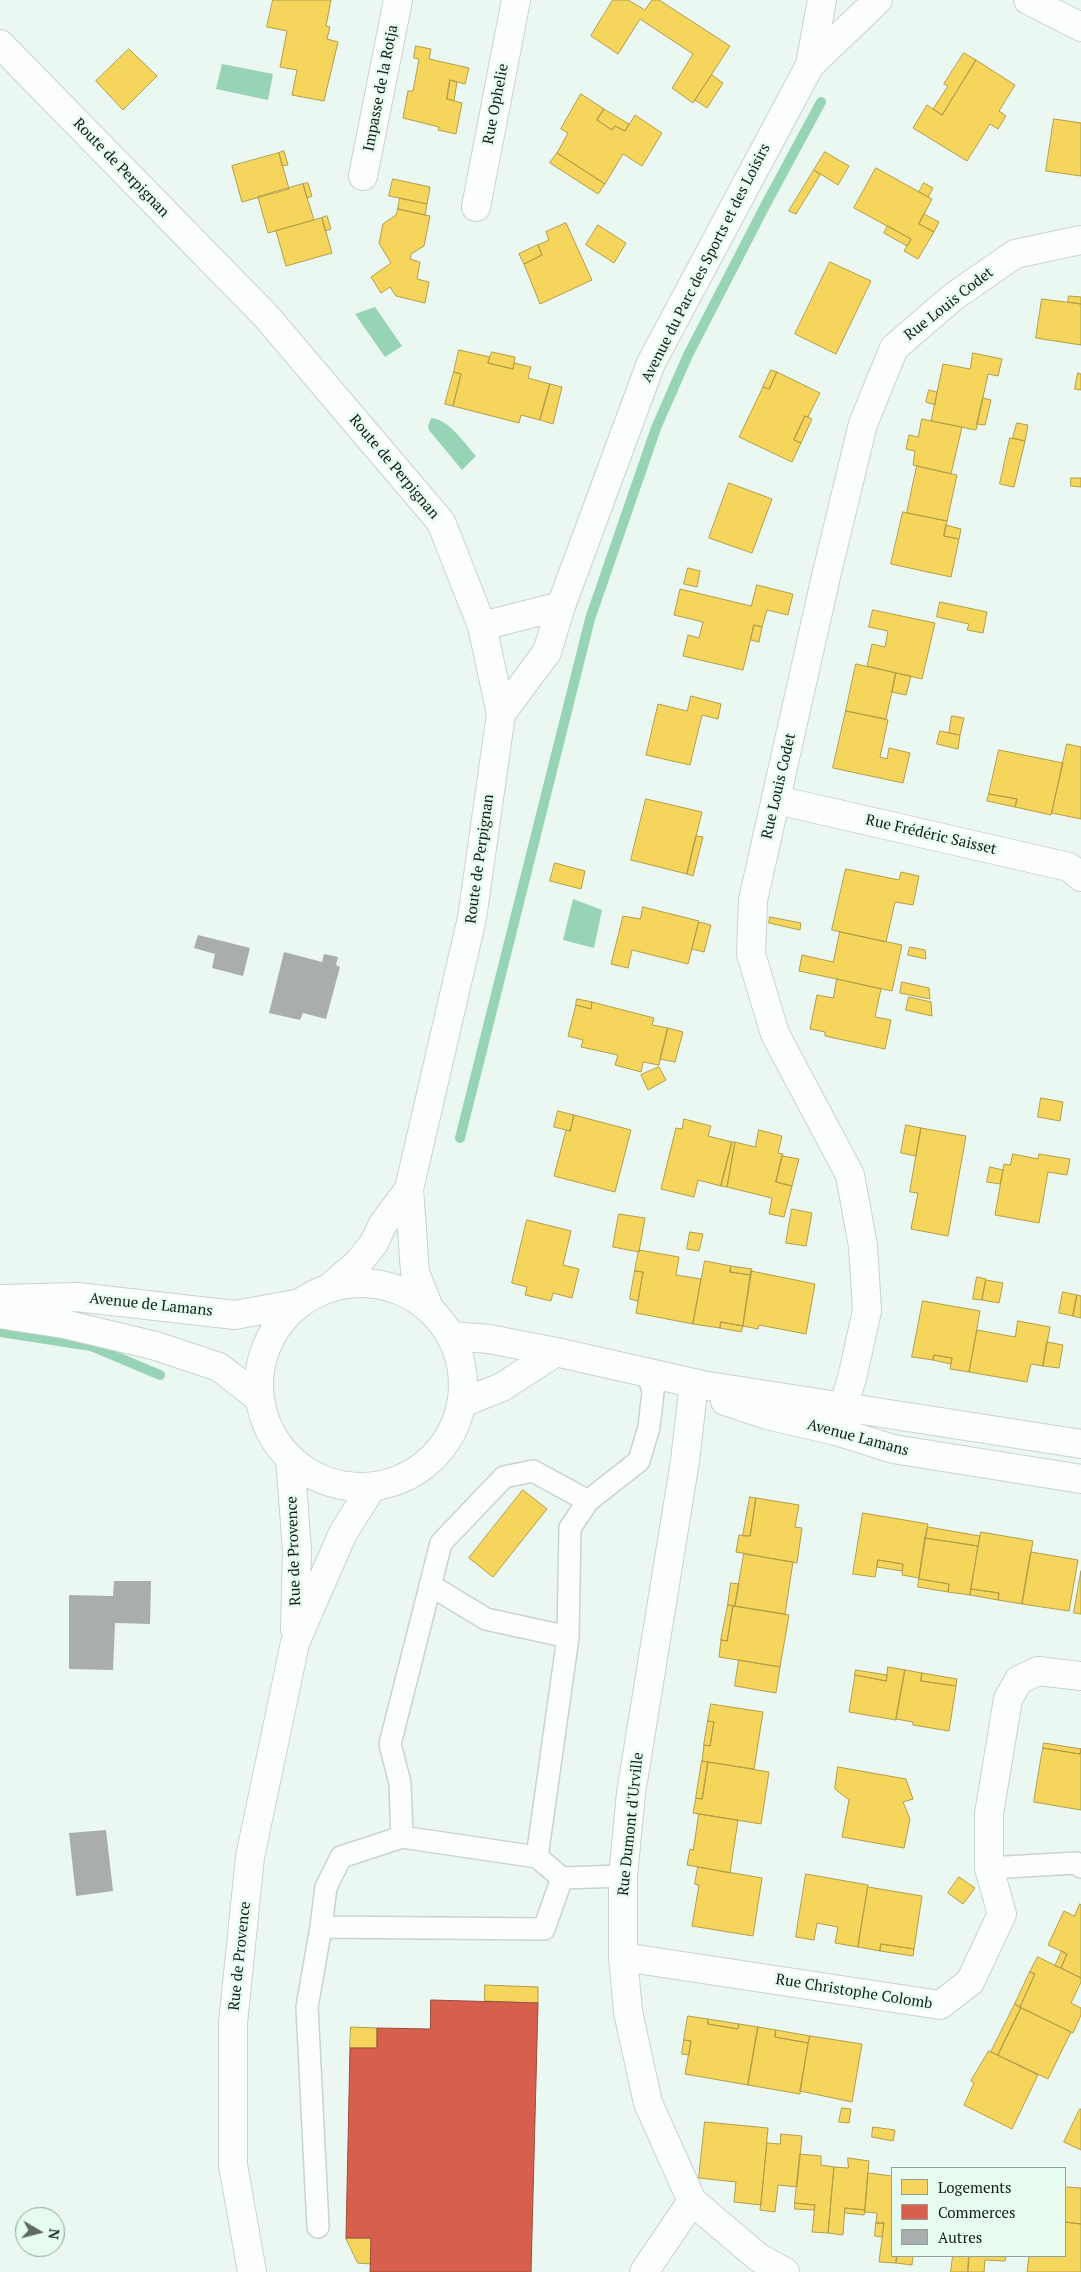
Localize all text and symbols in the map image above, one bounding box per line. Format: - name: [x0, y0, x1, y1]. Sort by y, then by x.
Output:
- street label: Impasse de la Rotja: [360, 23, 402, 153]
- street label: Rue Ophelie: [479, 62, 513, 146]
- street label: Route de Perpignan: [69, 115, 173, 221]
- street label: Avenue du Parc des Sports et des Loisirs: [638, 141, 774, 385]
- street label: Rue Louis Codet: [901, 264, 997, 344]
- street label: Route de Perpignan: [345, 411, 443, 523]
- street label: Rue Louis Codet: [758, 731, 800, 841]
- street label: Route de Perpignan: [462, 793, 498, 925]
- street label: Rue Frédéric Saisset: [864, 811, 998, 859]
- street label: Avenue de Lamans: [88, 1290, 214, 1320]
- street label: Avenue Lamans: [805, 1416, 911, 1460]
- street label: Rue de Provence: [283, 1496, 305, 1606]
- street label: Rue Dumont d'Urville: [615, 1751, 647, 1897]
- street label: Rue de Provence: [225, 1901, 255, 2011]
- street label: Rue Christophe Colomb: [774, 1971, 934, 2013]
- legend: [891, 2167, 1066, 2257]
- text: Logements: [938, 2177, 1011, 2197]
- text: Commerces: [938, 2202, 1016, 2222]
- north arrow: [15, 2207, 65, 2257]
- text: N: [44, 2227, 65, 2241]
- text: Autres: [938, 2227, 982, 2247]

